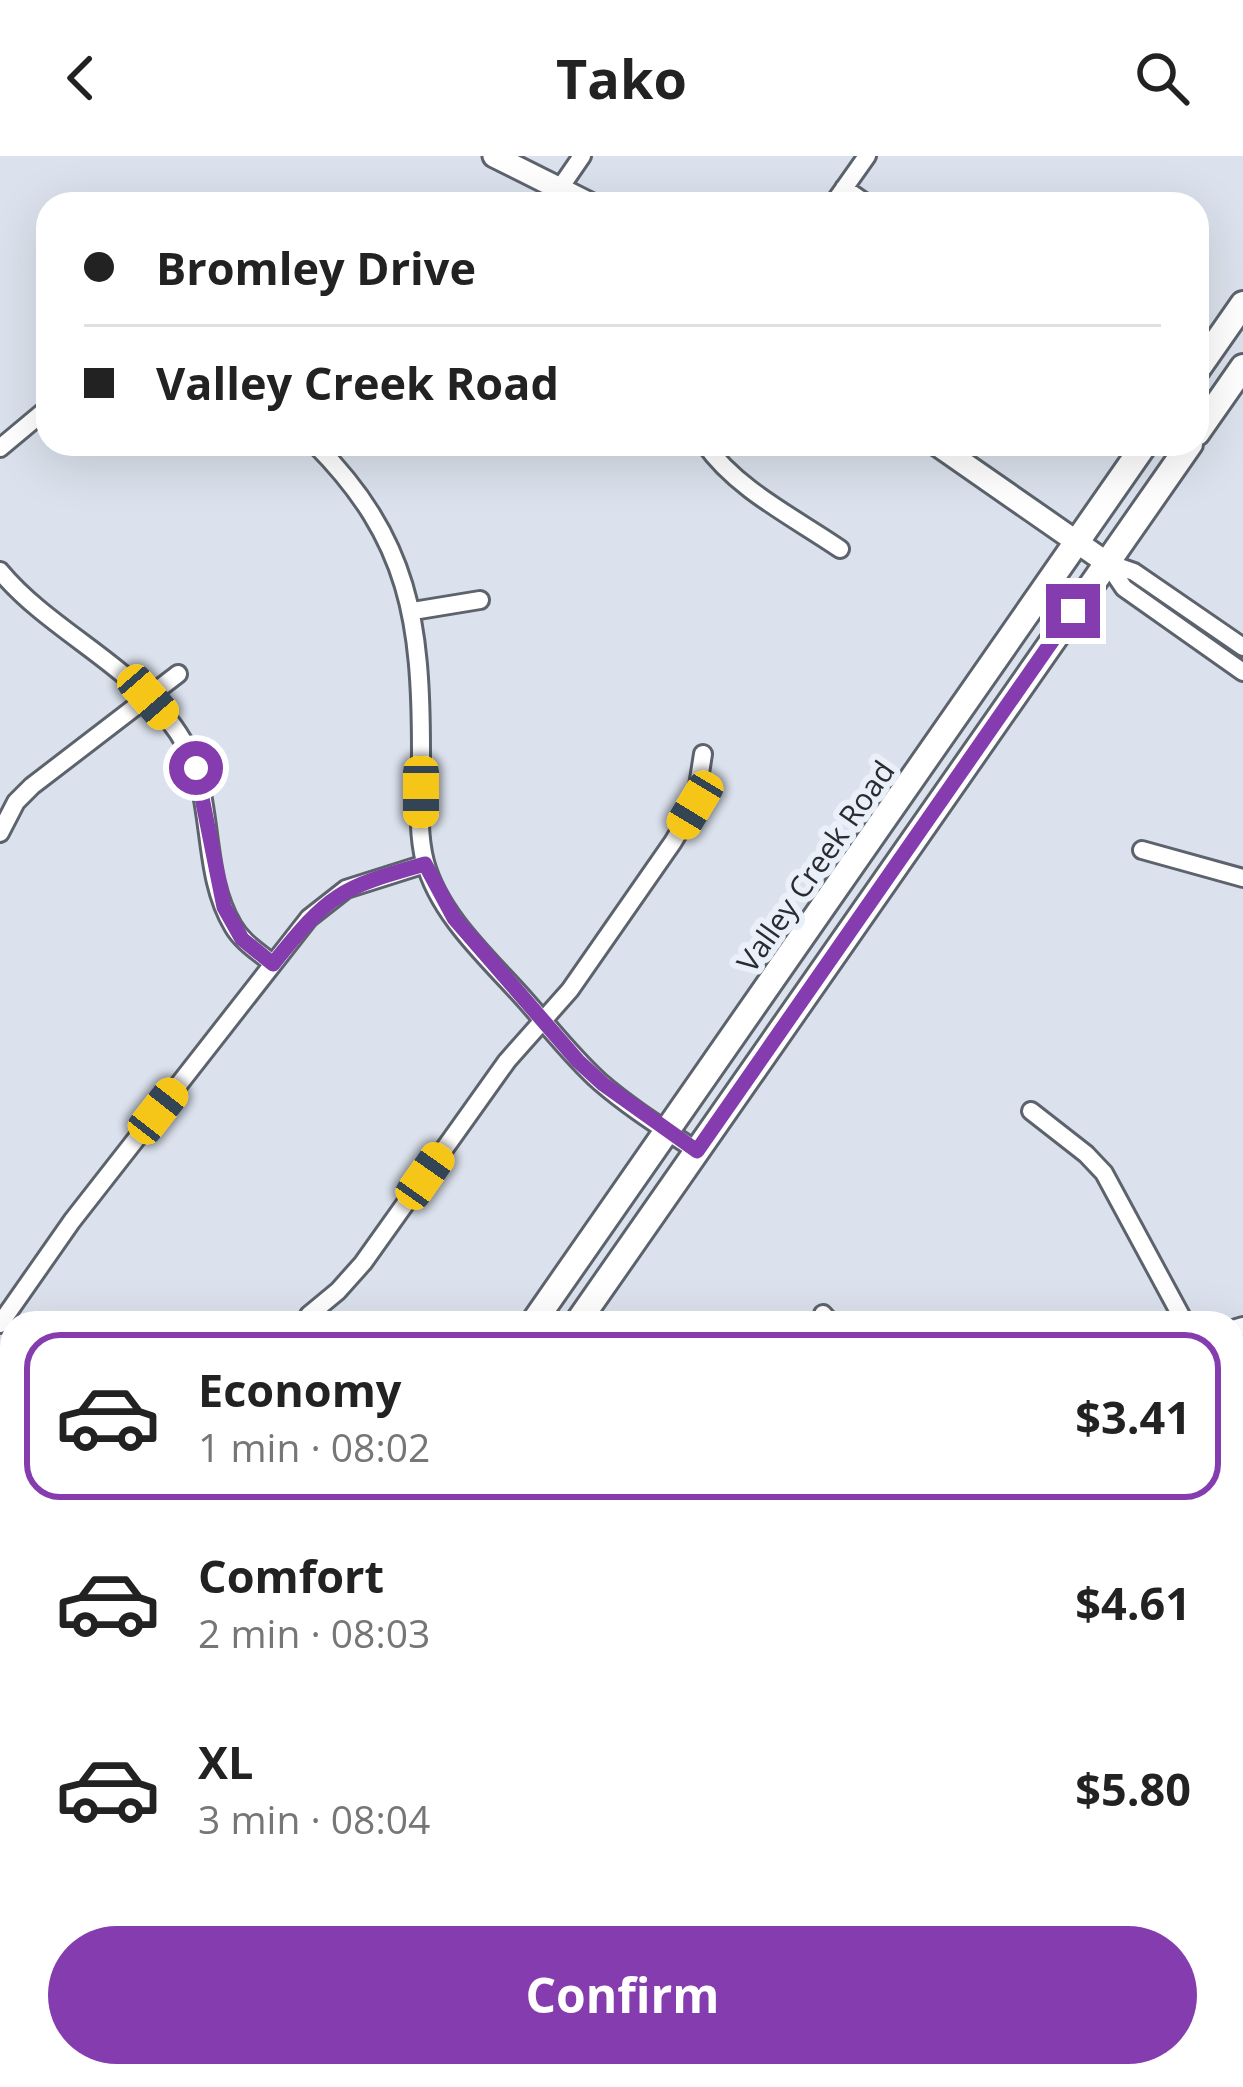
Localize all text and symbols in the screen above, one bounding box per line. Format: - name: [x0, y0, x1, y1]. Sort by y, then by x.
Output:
- text: Tako: [556, 41, 687, 115]
- icon: back: [48, 45, 114, 111]
- icon: search: [1129, 45, 1195, 111]
- text: Bromley Drive: [156, 237, 476, 298]
- text: Valley Creek Road: [156, 352, 559, 413]
- route end: [1046, 584, 1100, 638]
- car: [111, 658, 185, 736]
- route start: [169, 741, 223, 795]
- street label: Valley Creek Road: [727, 752, 903, 980]
- car: [403, 756, 439, 828]
- car: [661, 765, 729, 845]
- car: [122, 1072, 194, 1150]
- car: [390, 1136, 460, 1216]
- text: Economy: [198, 1359, 401, 1420]
- icon: car: [54, 1362, 162, 1470]
- text: $3.41: [1075, 1386, 1191, 1447]
- text: 1 min · 08:02: [198, 1420, 430, 1473]
- text: Comfort: [198, 1545, 384, 1606]
- icon: car: [54, 1548, 162, 1656]
- text: $4.61: [1075, 1572, 1191, 1633]
- text: 2 min · 08:03: [198, 1606, 430, 1659]
- text: XL: [198, 1731, 253, 1792]
- icon: car: [54, 1734, 162, 1842]
- text: $5.80: [1075, 1758, 1191, 1819]
- text: 3 min · 08:04: [198, 1792, 430, 1845]
- button: Confirm: [48, 1926, 1197, 2064]

